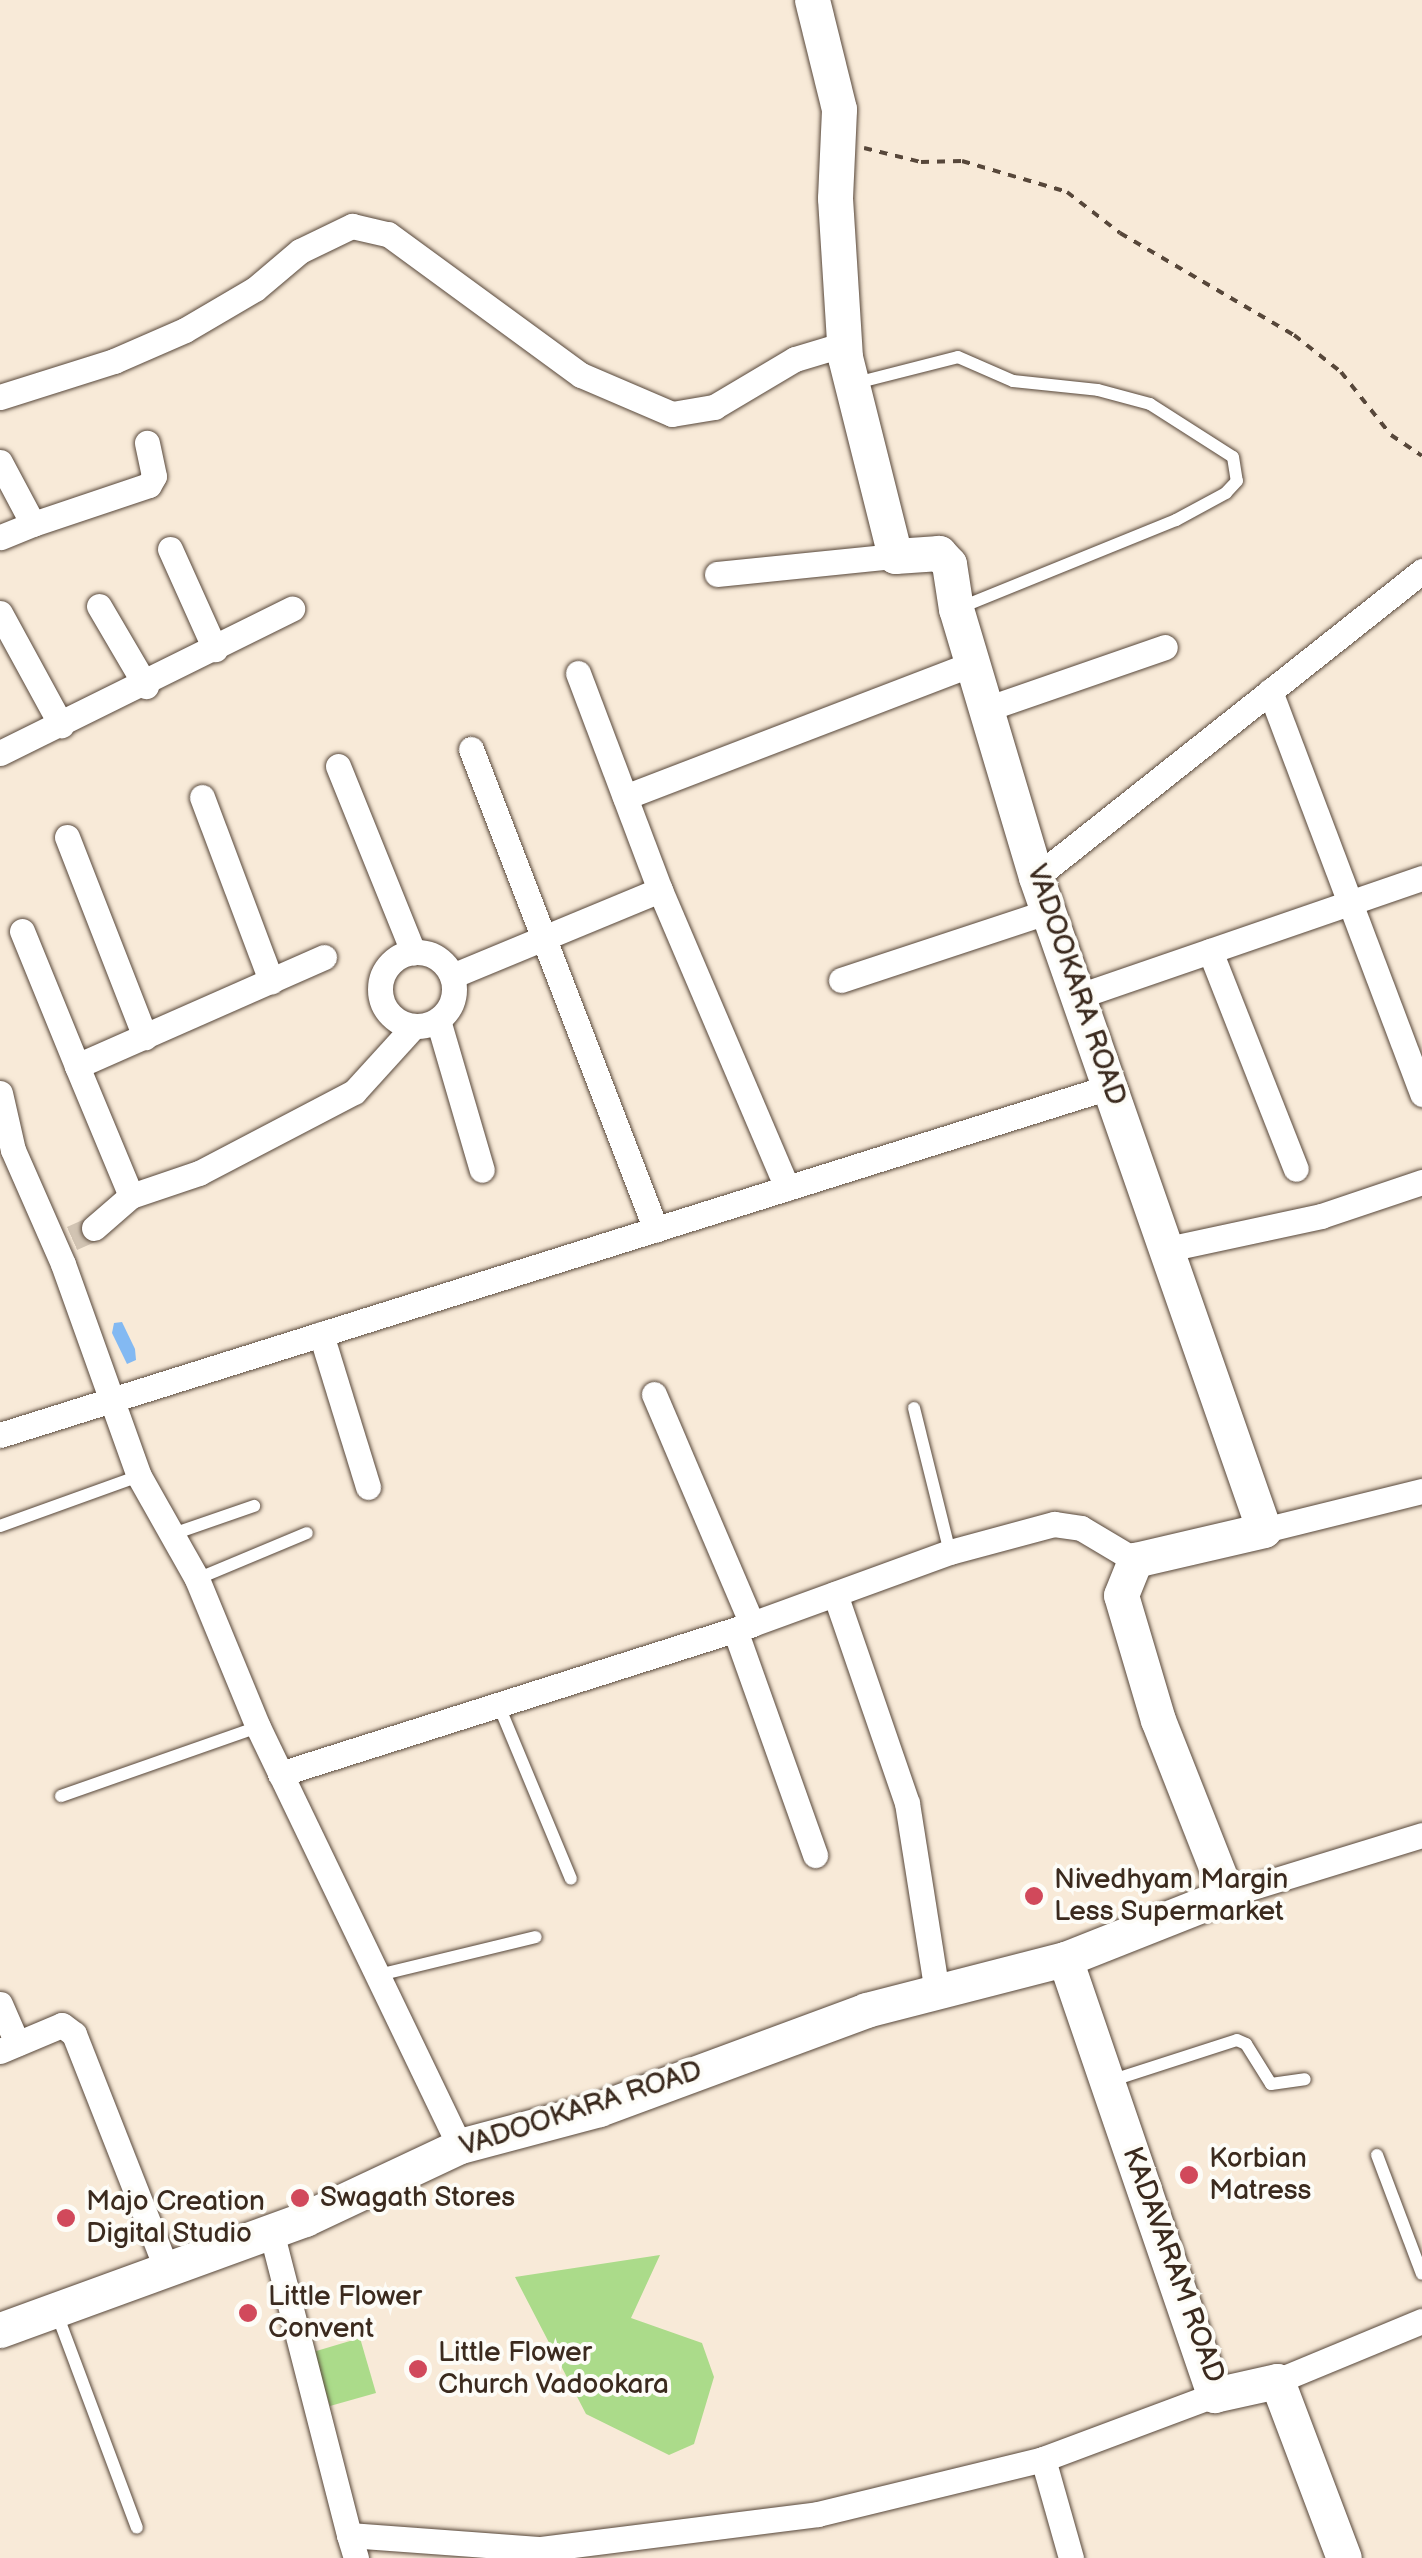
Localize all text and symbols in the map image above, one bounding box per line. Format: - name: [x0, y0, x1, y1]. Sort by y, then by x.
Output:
- street label: VADOOKARA ROAD: [1019, 860, 1133, 1110]
- place label: Nivedhyam Margin Less Supermarket: [1054, 1863, 1288, 1929]
- marker: Nivedhyam Margin Less Supermarket: [1023, 1885, 1045, 1907]
- street label: VADOOKARA ROAD: [456, 2054, 706, 2164]
- place label: Korbian Matress: [1209, 2142, 1311, 2208]
- street label: KADAVARAM ROAD: [1115, 2143, 1231, 2387]
- marker: Korbian Matress: [1178, 2164, 1200, 2186]
- place label: Swagath Stores: [320, 2181, 516, 2215]
- place label: Majo Creation Digital Studio: [86, 2185, 265, 2251]
- marker: Swagath Stores: [289, 2187, 311, 2209]
- marker: Majo Creation Digital Studio: [55, 2207, 77, 2229]
- place label: Little Flower Convent: [268, 2280, 422, 2346]
- marker: Little Flower Convent: [237, 2302, 259, 2324]
- place label: Little Flower Church Vadookara: [438, 2336, 670, 2402]
- marker: Little Flower Church Vadookara: [407, 2358, 429, 2380]

